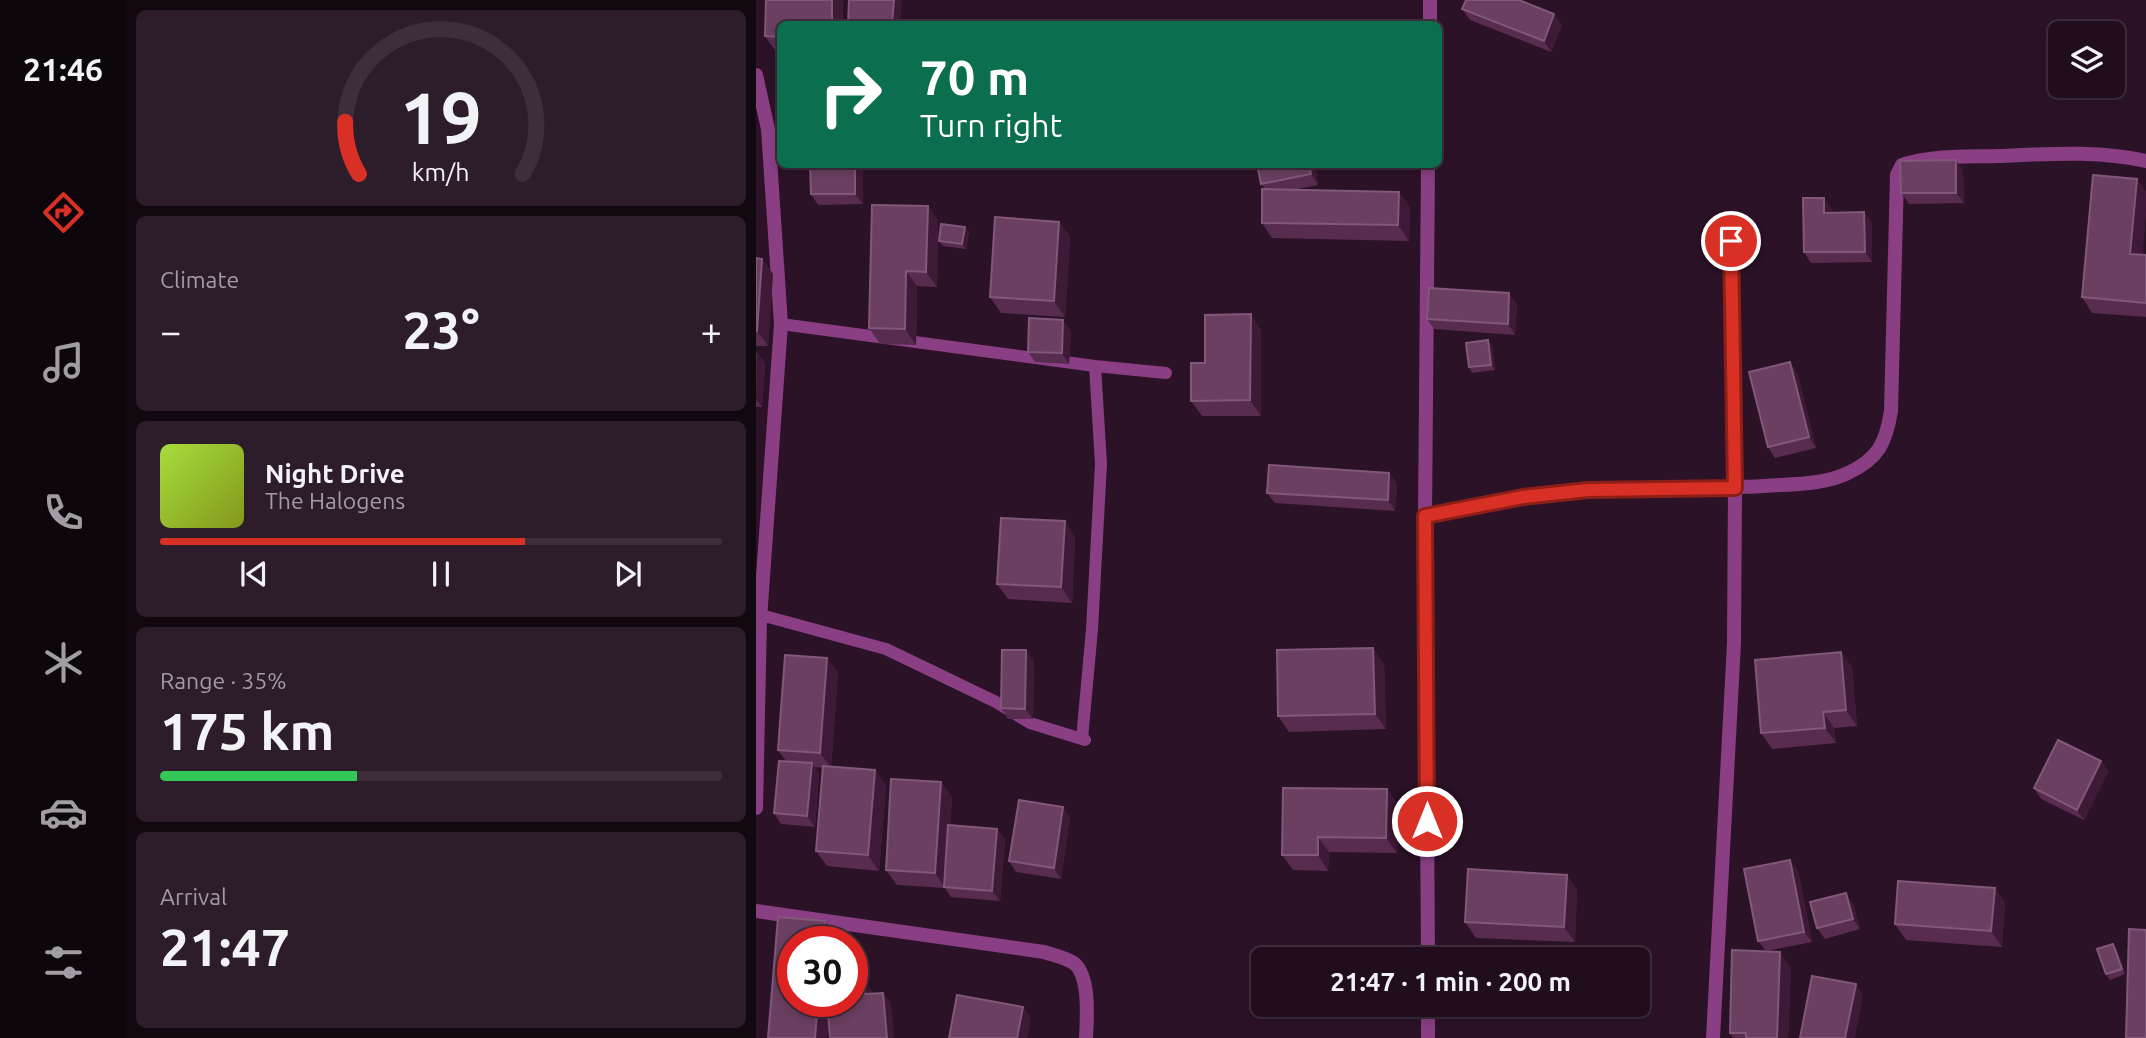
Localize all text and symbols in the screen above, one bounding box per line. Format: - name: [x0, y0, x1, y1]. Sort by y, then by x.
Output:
- map controls: [2048, 21, 2125, 98]
- button: layers: [2048, 21, 2125, 98]
- icon: right: [805, 49, 896, 140]
- text: 70 m: [920, 49, 1029, 104]
- text: 21:46: [23, 51, 103, 87]
- text: 19: [400, 76, 482, 158]
- text: Turn right: [920, 107, 1062, 143]
- text: km/h: [412, 158, 470, 186]
- icon: directions: [39, 188, 88, 237]
- pin: [1701, 211, 1761, 271]
- icon: arrive: [1712, 222, 1750, 260]
- text: Climate: [160, 267, 239, 292]
- text: 23°: [402, 301, 480, 359]
- text: −: [160, 310, 181, 352]
- text: +: [701, 310, 722, 352]
- icon: music: [39, 338, 88, 387]
- text: Night Drive: [265, 459, 405, 488]
- icon: phone: [39, 488, 88, 537]
- text: The Halogens: [265, 488, 405, 513]
- icon: previous: [235, 555, 273, 593]
- icon: pause: [422, 555, 460, 593]
- icon: next: [609, 555, 647, 593]
- icon: climate: [39, 638, 88, 687]
- text: Range · 35%: [160, 668, 287, 693]
- text: 175 km: [160, 702, 334, 760]
- position arrow: [1390, 784, 1464, 858]
- icon: car: [39, 788, 88, 837]
- text: Arrival: [160, 884, 227, 909]
- text: 21:47: [160, 918, 290, 976]
- speed limit sign: 30: [777, 926, 868, 1017]
- icon: filters: [39, 938, 88, 987]
- text: 21:47 · 1 min · 200 m: [1330, 967, 1571, 996]

